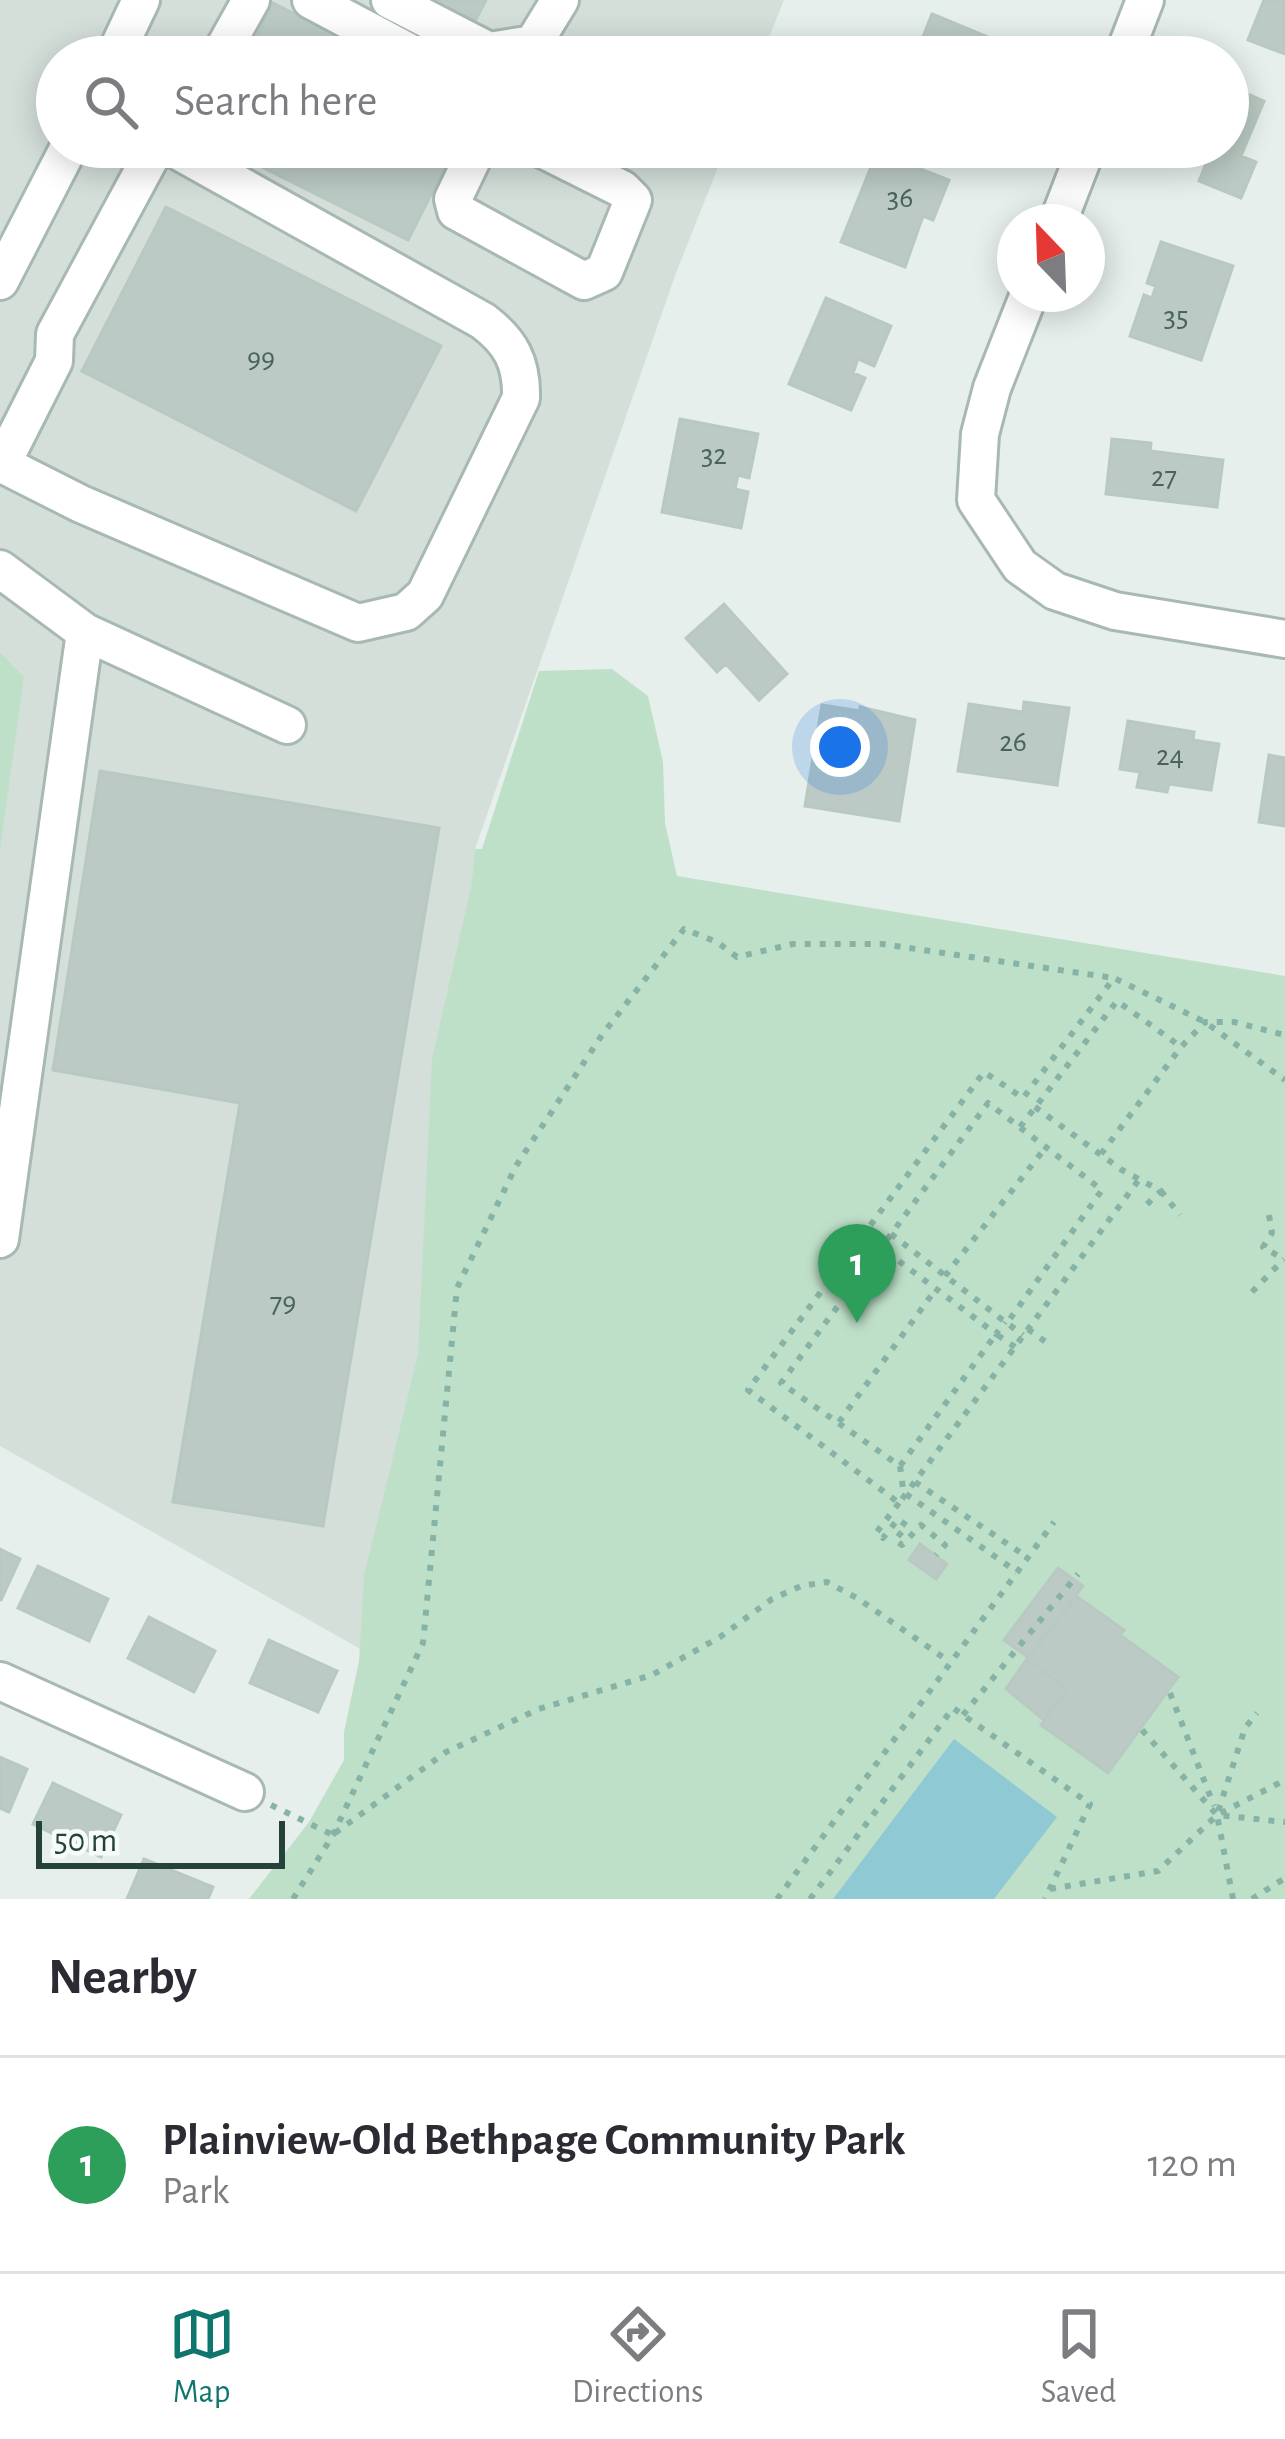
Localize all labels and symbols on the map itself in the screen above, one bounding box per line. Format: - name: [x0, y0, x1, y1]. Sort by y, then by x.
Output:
- house number: 36: [887, 183, 913, 213]
- north arrow: [997, 204, 1105, 312]
- house number: 35: [1164, 302, 1188, 332]
- house number: 99: [247, 344, 275, 374]
- house number: 32: [701, 440, 727, 470]
- house number: 27: [1151, 462, 1177, 492]
- your location: [810, 717, 870, 777]
- house number: 26: [999, 727, 1027, 757]
- house number: 24: [1156, 741, 1184, 771]
- pin: 1: [818, 1224, 896, 1323]
- house number: 79: [270, 1288, 296, 1318]
- scale bar: [36, 1815, 285, 1868]

